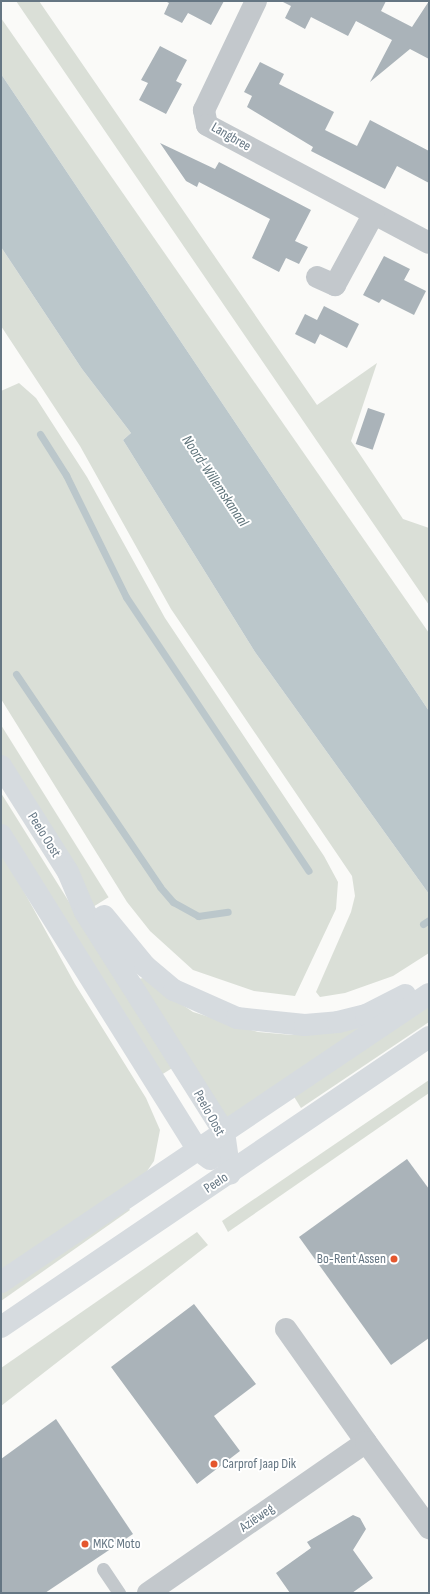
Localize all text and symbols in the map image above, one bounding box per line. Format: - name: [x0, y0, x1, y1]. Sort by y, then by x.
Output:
- street label: Langbree: [208, 119, 254, 155]
- water label: Noord-Willemskanaal: [178, 432, 252, 530]
- street label: Peelo Oost: [24, 809, 64, 861]
- street label: Peelo Oost: [190, 1087, 228, 1139]
- street label: Peelo: [201, 1169, 231, 1197]
- place label: Bo-Rent Assen: [317, 1251, 386, 1267]
- marker: Bo-Rent Assen: [389, 1254, 399, 1264]
- place label: Carprof Jaap Dik: [222, 1456, 296, 1472]
- marker: Carprof Jaap Dik: [209, 1459, 219, 1469]
- street label: Aziëweg: [236, 1500, 278, 1536]
- place label: MKC Moto: [93, 1536, 141, 1552]
- marker: MKC Moto: [80, 1539, 90, 1549]

